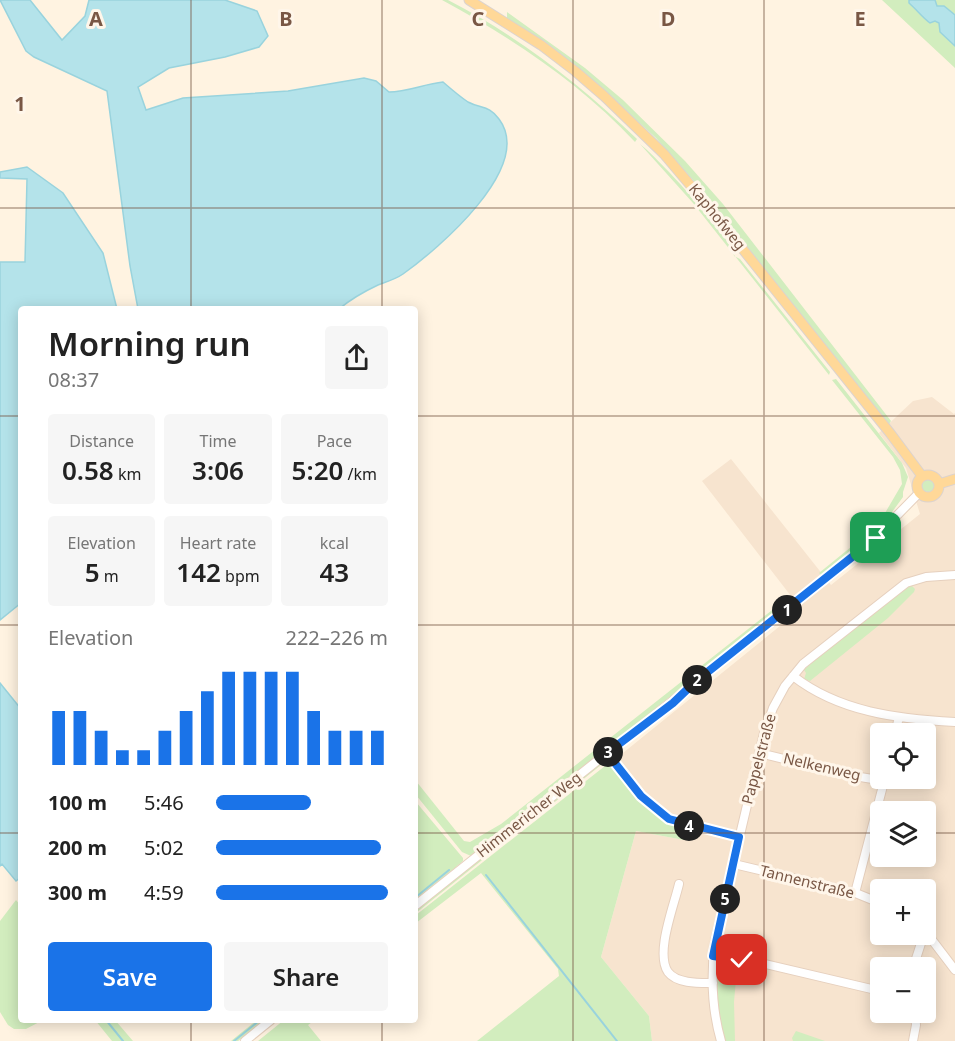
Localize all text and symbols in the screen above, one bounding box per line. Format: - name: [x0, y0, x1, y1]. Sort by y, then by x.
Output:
- text: A: [89, 5, 103, 32]
- text: B: [279, 5, 293, 32]
- text: C: [472, 5, 485, 32]
- text: D: [661, 5, 675, 32]
- text: E: [854, 5, 866, 32]
- text: 1: [14, 90, 26, 117]
- street label: Kaphofweg: [685, 179, 751, 254]
- text: Morning run: [48, 321, 250, 366]
- button: share: [325, 326, 388, 389]
- text: 08:37: [48, 366, 99, 393]
- text: Distance: [69, 430, 134, 452]
- text: Time: [199, 430, 237, 452]
- text: Pace: [317, 430, 352, 452]
- text: 0.58: [62, 452, 114, 488]
- text: 3:06: [192, 452, 244, 488]
- text: 5:20: [292, 452, 343, 488]
- text: km: [114, 463, 141, 485]
- text: /km: [343, 463, 377, 485]
- pin: [850, 512, 901, 563]
- icon: arrive: [859, 521, 892, 554]
- text: Elevation: [68, 532, 136, 554]
- text: Heart rate: [180, 532, 256, 554]
- text: kcal: [320, 532, 349, 554]
- text: 5: [85, 554, 100, 590]
- text: 142: [176, 554, 221, 590]
- text: 43: [319, 554, 349, 590]
- text: m: [100, 565, 119, 587]
- text: bpm: [221, 565, 260, 587]
- pin: 1: [772, 595, 802, 625]
- text: 1: [782, 599, 792, 621]
- text: Elevation: [48, 624, 133, 651]
- text: 222–226 m: [285, 624, 388, 651]
- pin: 2: [682, 665, 712, 695]
- text: 2: [692, 669, 702, 691]
- street label: Pappelstraße: [736, 711, 780, 806]
- map controls: [870, 723, 936, 1023]
- button: locate: [870, 723, 936, 789]
- pin: 3: [593, 737, 623, 767]
- text: 3: [603, 741, 613, 763]
- street label: Nelkenweg: [782, 747, 863, 785]
- street label: Himmericher Weg: [472, 767, 585, 861]
- text: 100 m: [48, 789, 107, 816]
- text: 5:46: [144, 789, 184, 816]
- button: layers: [870, 801, 936, 867]
- pin: 4: [674, 811, 704, 841]
- text: 4: [684, 815, 694, 837]
- text: 200 m: [48, 834, 107, 861]
- text: 5:02: [144, 834, 184, 861]
- street label: Tannenstraße: [758, 860, 857, 902]
- text: 300 m: [48, 879, 107, 906]
- text: 4:59: [144, 879, 184, 906]
- button: +: [870, 879, 936, 945]
- pin: 5: [710, 884, 740, 914]
- text: 5: [720, 888, 730, 910]
- pin: [716, 934, 767, 985]
- button: Save: [48, 942, 212, 1011]
- button: Share: [224, 942, 388, 1011]
- icon: check: [725, 943, 758, 976]
- button: −: [870, 957, 936, 1023]

